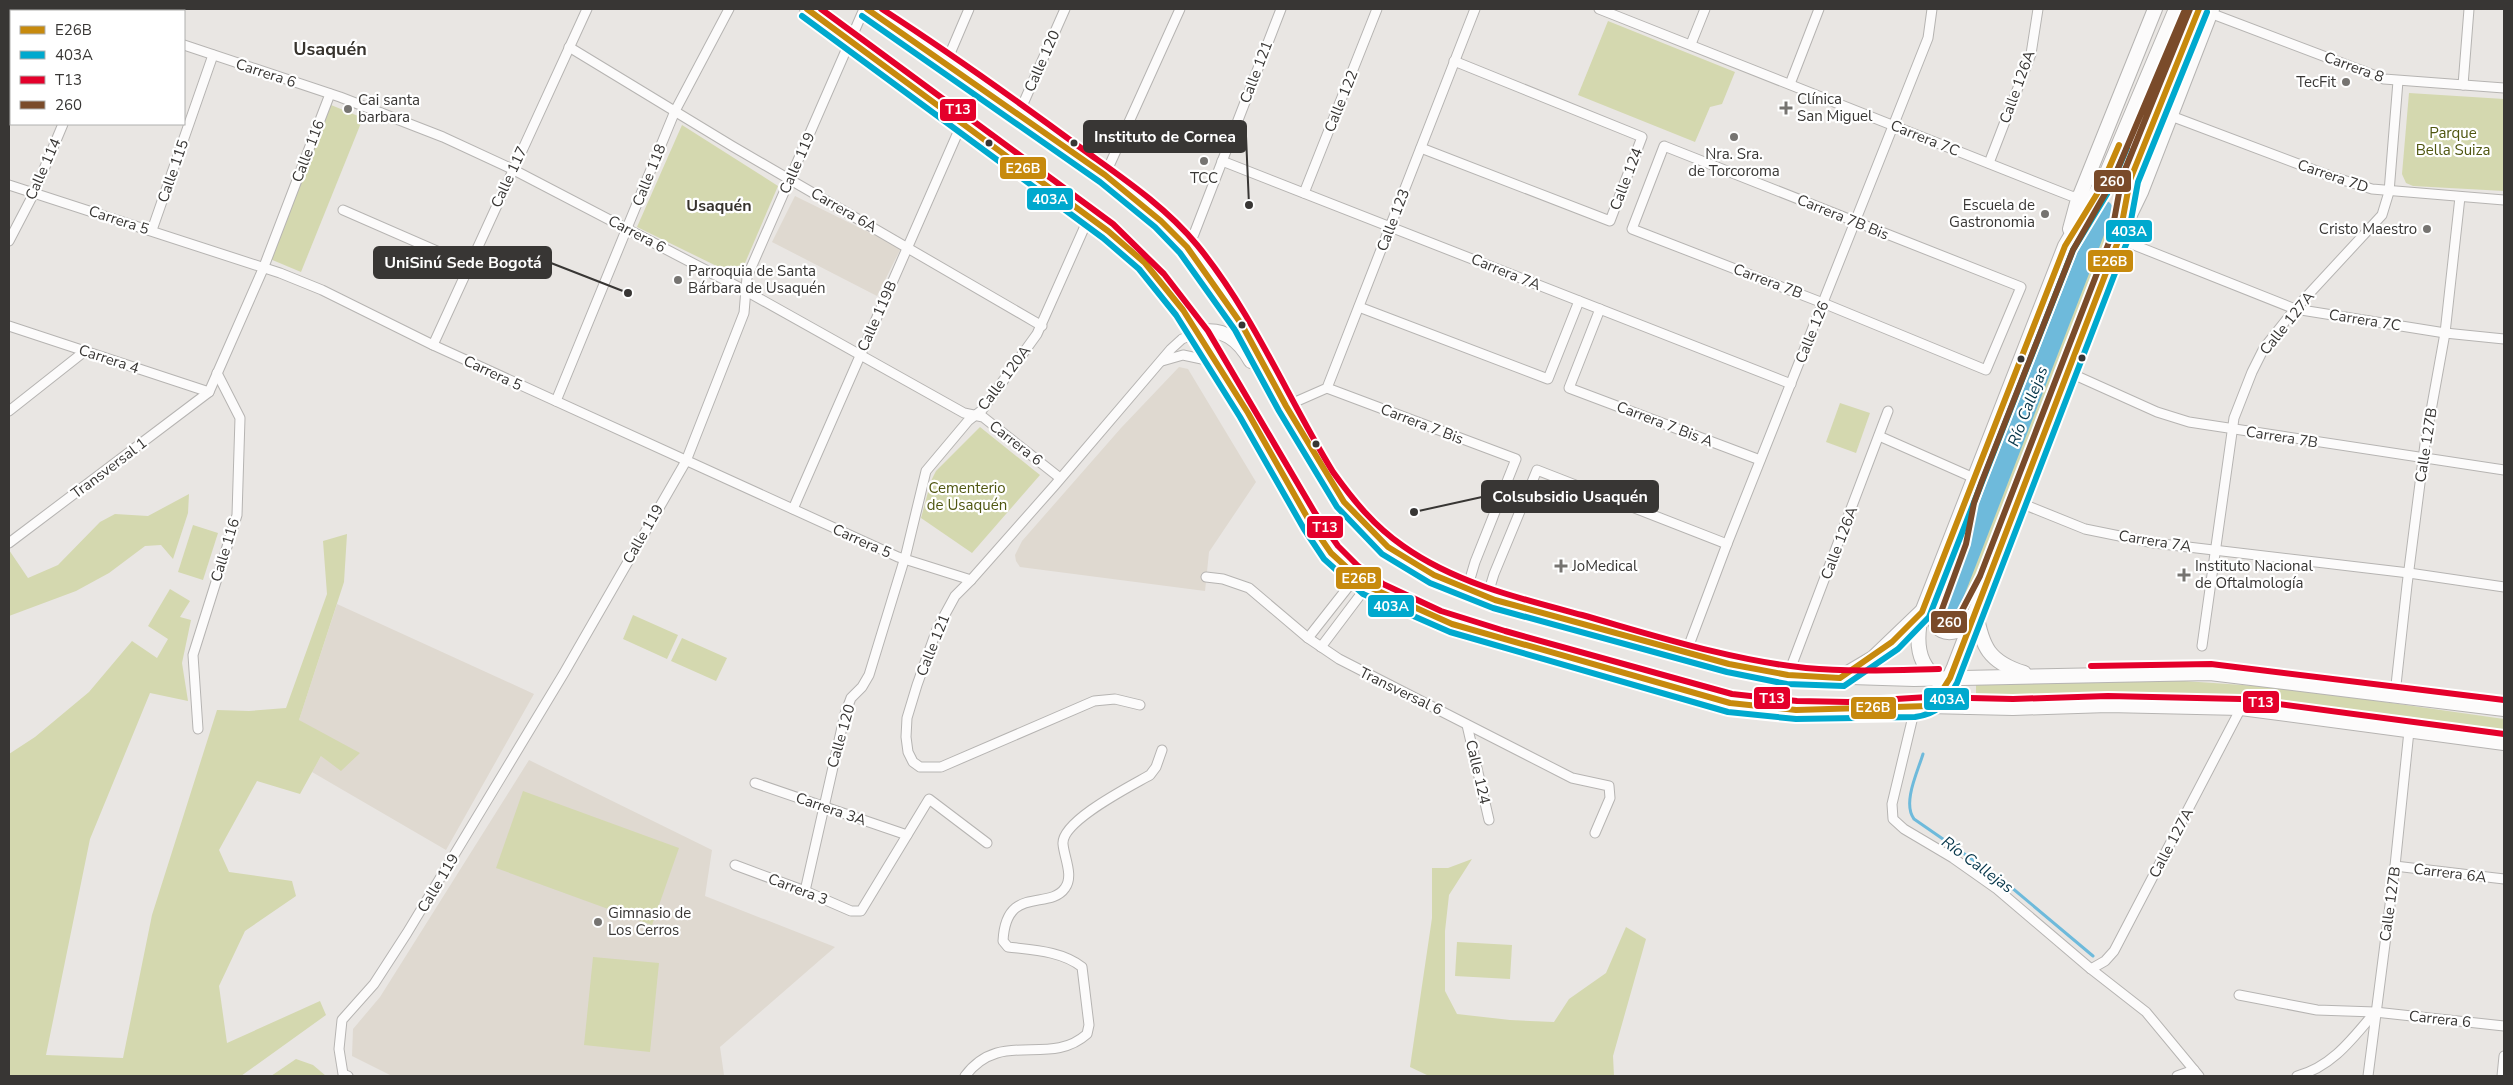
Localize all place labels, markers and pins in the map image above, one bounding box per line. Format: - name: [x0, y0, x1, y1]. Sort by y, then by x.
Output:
- place label: TecFit: [2296, 72, 2337, 92]
- marker: TecFit: [2340, 76, 2352, 88]
- place label: Clínica San Miguel: [1797, 89, 1873, 126]
- place label: Cai santa barbara: [358, 90, 420, 127]
- marker: Clínica San Miguel: [1779, 101, 1793, 115]
- marker: Cai santa barbara: [342, 103, 354, 115]
- callout: Instituto de Cornea: [1084, 121, 1246, 152]
- marker: Nra. Sra. de Torcoroma: [1728, 131, 1740, 143]
- unlabelled marker: [984, 138, 994, 148]
- unlabelled marker: [1069, 138, 1079, 148]
- place label: Nra. Sra. de Torcoroma: [1688, 144, 1780, 181]
- marker: TCC: [1198, 155, 1210, 167]
- place label: TCC: [1190, 168, 1218, 188]
- place label: Escuela de Gastronomia: [1949, 195, 2035, 232]
- marker: Escuela de Gastronomia: [2039, 208, 2051, 220]
- place label: Cristo Maestro: [2319, 219, 2417, 239]
- marker: Cristo Maestro: [2421, 223, 2433, 235]
- callout: UniSinú Sede Bogotá: [374, 247, 551, 278]
- place label: Parroquia de Santa Bárbara de Usaquén: [688, 261, 826, 298]
- marker: Parroquia de Santa Bárbara de Usaquén: [672, 274, 684, 286]
- unlabelled marker: [1237, 320, 1247, 330]
- unlabelled marker: [2077, 353, 2087, 363]
- unlabelled marker: [2016, 354, 2026, 364]
- unlabelled marker: [1311, 439, 1321, 449]
- callout: Colsubsidio Usaquén: [1482, 481, 1658, 512]
- place label: JoMedical: [1571, 556, 1638, 576]
- place label: Instituto Nacional de Oftalmología: [2195, 556, 2314, 593]
- marker: JoMedical: [1554, 559, 1568, 573]
- marker: Instituto Nacional de Oftalmología: [2177, 568, 2191, 582]
- place label: Gimnasio de Los Cerros: [608, 903, 691, 940]
- marker: Gimnasio de Los Cerros: [592, 916, 604, 928]

